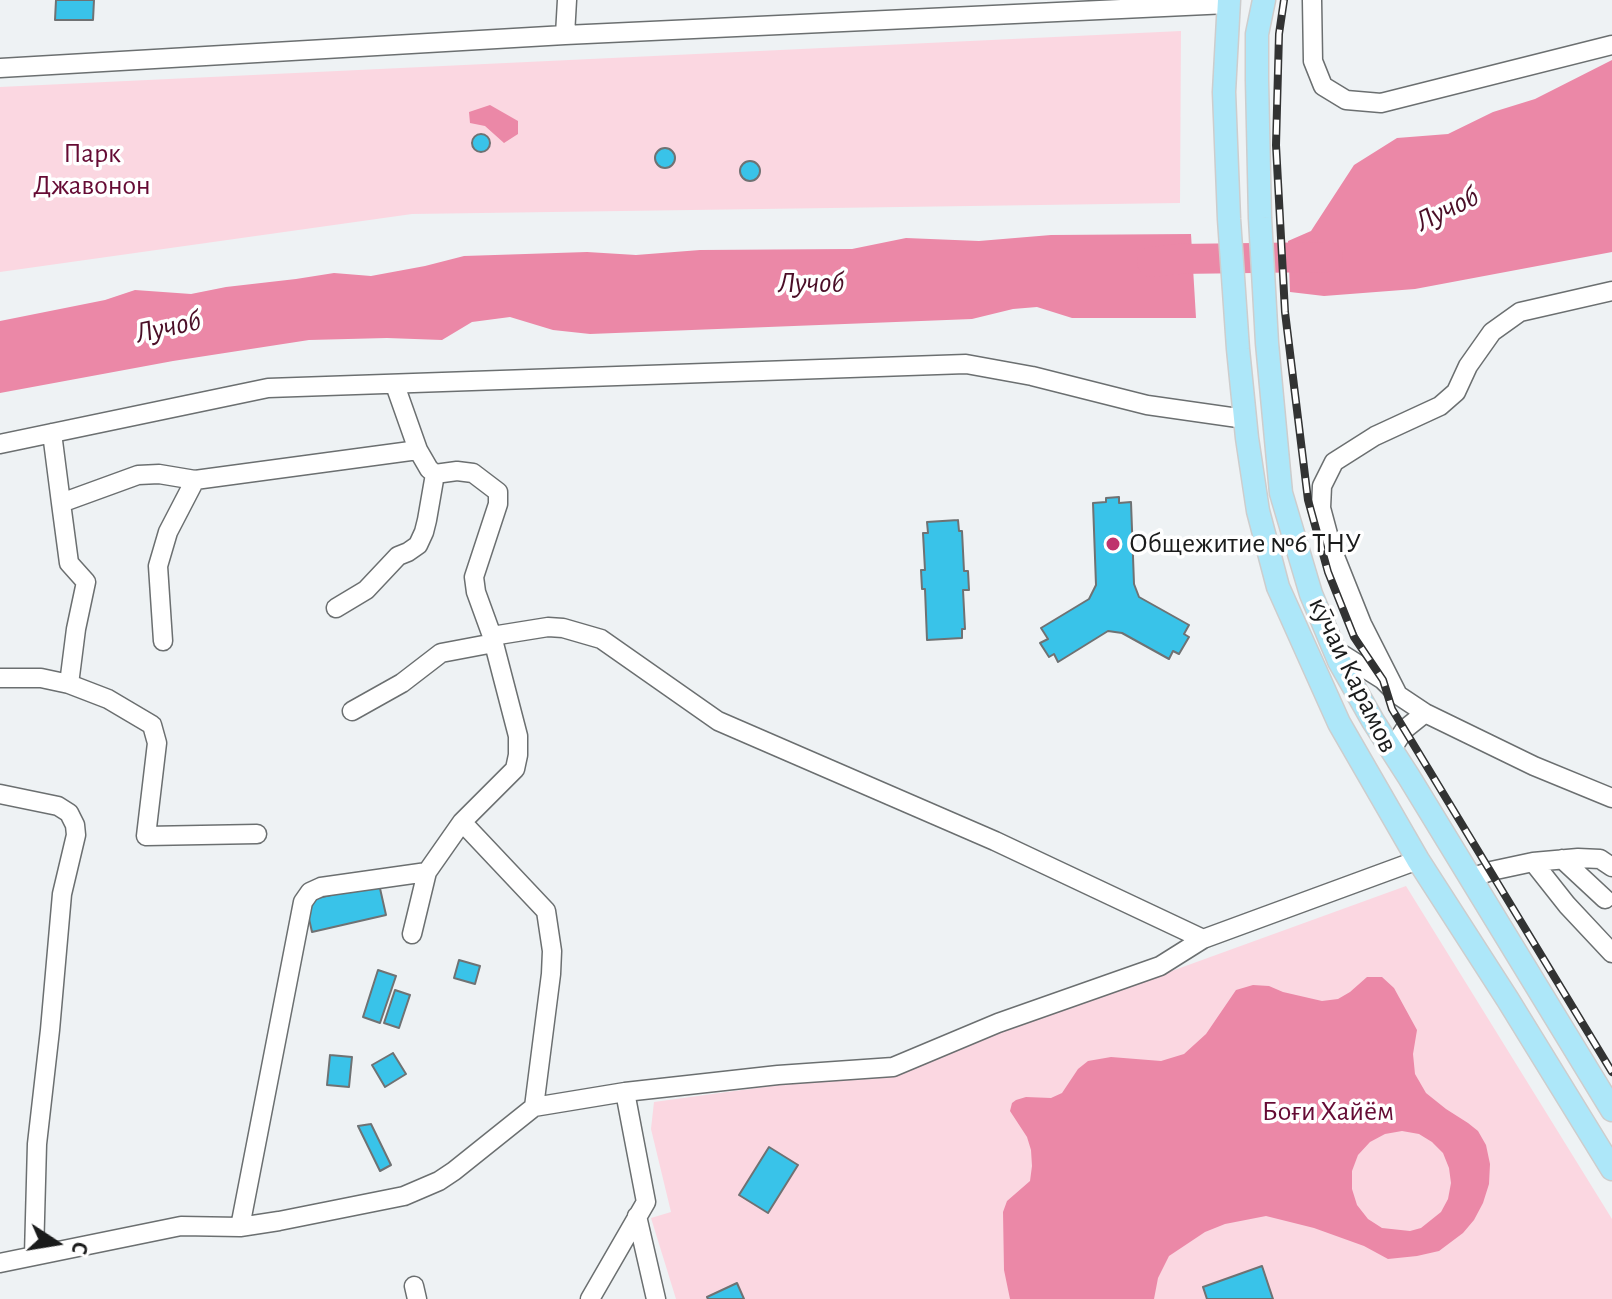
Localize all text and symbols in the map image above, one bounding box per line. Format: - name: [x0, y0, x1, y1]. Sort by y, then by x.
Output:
- park label: Парк Джавонон: [33, 137, 151, 203]
- water label: Лучоб: [1409, 178, 1485, 240]
- water label: Лучоб: [778, 265, 844, 301]
- water label: Лучоб: [132, 302, 204, 352]
- place label: Общежитие №6 ТНУ: [1129, 527, 1361, 561]
- marker: Общежитие №6 ТНУ: [1104, 535, 1122, 553]
- street label: кӯчаи Карамов: [1301, 592, 1405, 758]
- park label: Боғи Хайём: [1262, 1095, 1394, 1129]
- north arrow: [16, 1203, 96, 1283]
- text: С: [67, 1240, 92, 1256]

